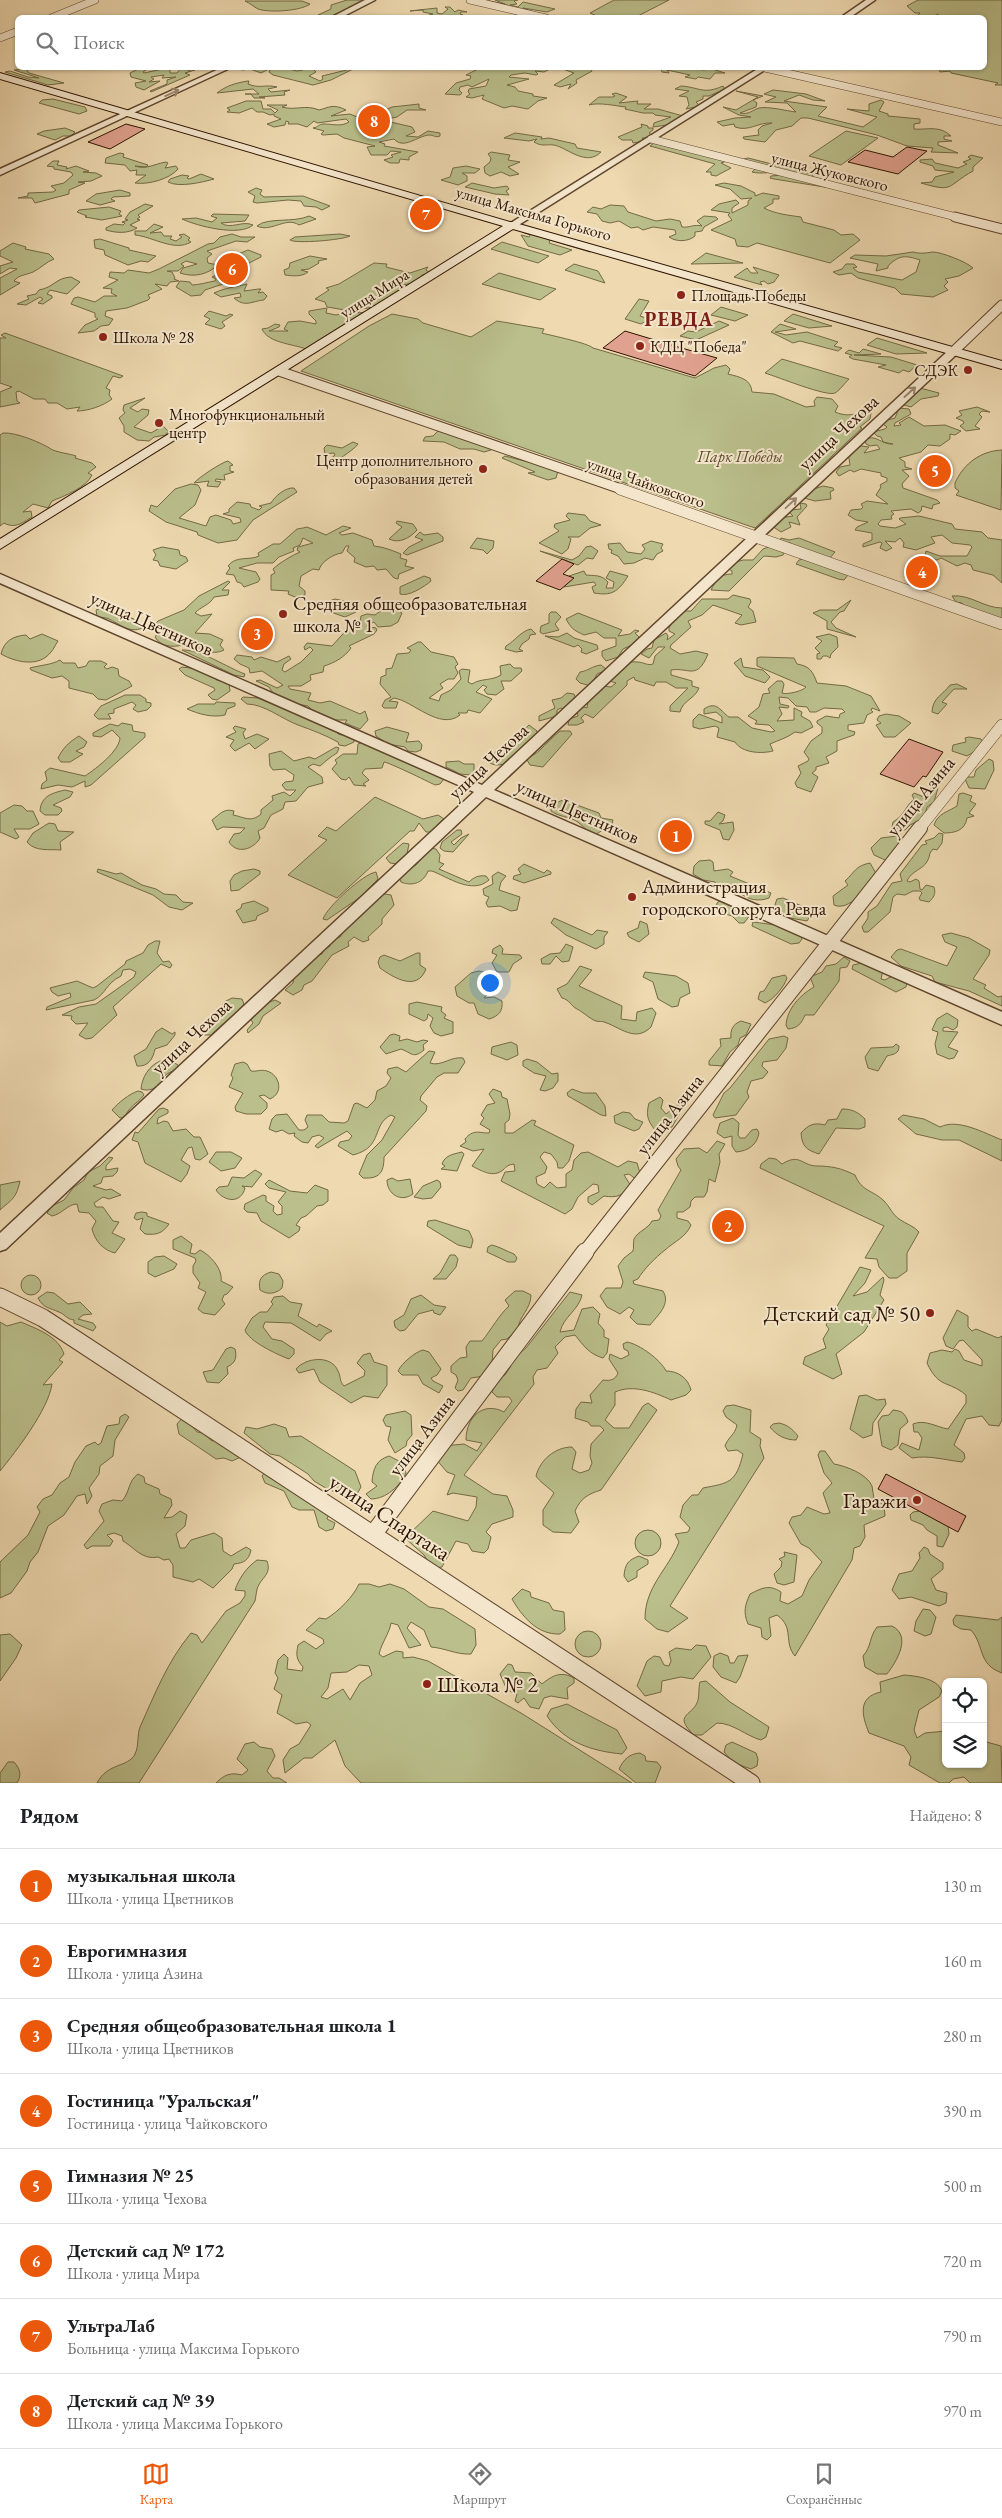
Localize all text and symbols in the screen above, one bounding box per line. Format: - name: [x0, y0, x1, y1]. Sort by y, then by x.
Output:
- search box: [15, 15, 987, 70]
- icon: search: [33, 29, 61, 57]
- text: Поиск: [73, 30, 125, 55]
- one-way arrow: [165, 87, 180, 97]
- pin: 8: [358, 102, 390, 140]
- street label: улица Жуковского: [769, 147, 891, 196]
- street label: улица Максима Горького: [454, 181, 614, 246]
- pin: 7: [410, 195, 442, 233]
- pin: 6: [216, 250, 248, 288]
- street label: улица Мира: [336, 264, 413, 323]
- place label: Площадь Победы: [691, 285, 807, 306]
- marker: Площадь Победы: [675, 289, 687, 301]
- district label: РЕВДА: [644, 306, 714, 332]
- place label: Школа № 28: [113, 327, 194, 348]
- marker: Школа № 28: [97, 331, 109, 343]
- place label: КДЦ "Победа": [650, 336, 747, 357]
- marker: КДЦ "Победа": [634, 340, 646, 352]
- place label: СДЭК: [914, 360, 958, 381]
- marker: СДЭК: [962, 364, 974, 376]
- one-way arrow: [903, 386, 916, 398]
- street label: улица Чехова: [793, 389, 884, 476]
- place label: Многофункциональный центр: [169, 404, 326, 443]
- marker: Многофункциональный центр: [153, 417, 165, 429]
- park label: Парк Победы: [696, 446, 783, 467]
- place label: Центр дополнительного образования детей: [316, 450, 474, 489]
- street label: улица Чайковского: [584, 452, 708, 513]
- pin: 5: [919, 452, 951, 490]
- marker: Центр дополнительного образования детей: [477, 463, 489, 475]
- one-way arrow: [785, 497, 798, 509]
- pin: 4: [906, 553, 938, 591]
- street label: улица Цветников: [86, 585, 217, 662]
- place label: Средняя общеобразовательная школа № 1: [293, 591, 528, 638]
- marker: Средняя общеобразовательная школа № 1: [277, 608, 289, 620]
- pin: 3: [241, 615, 273, 653]
- street label: улица Чехова: [443, 718, 534, 805]
- street label: улица Азина: [880, 751, 961, 842]
- street label: улица Цветников: [512, 773, 643, 850]
- pin: 1: [660, 817, 692, 855]
- place label: Администрация городского округа Ревда: [641, 874, 827, 921]
- marker: Администрация городского округа Ревда: [626, 891, 638, 903]
- your location: [477, 970, 503, 996]
- street label: улица Чехова: [146, 993, 237, 1080]
- street label: улица Азина: [630, 1068, 709, 1160]
- pin: 2: [712, 1207, 744, 1245]
- place label: Детский сад № 50: [764, 1299, 920, 1328]
- marker: Детский сад № 50: [924, 1307, 936, 1319]
- street label: улица Азина: [383, 1389, 461, 1481]
- street label: улица Спартака: [323, 1467, 456, 1568]
- place label: Гаражи: [843, 1486, 907, 1515]
- marker: Гаражи: [911, 1494, 923, 1506]
- place label: Школа № 2: [437, 1670, 538, 1699]
- marker: Школа № 2: [421, 1678, 433, 1690]
- map controls: [942, 1678, 987, 1768]
- button: locate: [942, 1678, 987, 1723]
- button: layers: [942, 1723, 987, 1768]
- text: Рядом: [20, 1802, 79, 1829]
- text: Найдено: 8: [910, 1805, 982, 1826]
- text: музыкальная школа: [67, 1863, 236, 1888]
- text: 1: [32, 1876, 40, 1897]
- text: 130 m: [943, 1876, 982, 1897]
- text: Школа · улица Цветников: [67, 1888, 233, 1909]
- text: Еврогимназия: [67, 1938, 187, 1963]
- text: 2: [32, 1951, 40, 1972]
- text: 160 m: [943, 1951, 982, 1972]
- text: Школа · улица Азина: [67, 1963, 203, 1984]
- text: Средняя общеобразовательная школа 1: [67, 2013, 397, 2038]
- text: 3: [32, 2026, 40, 2047]
- text: 280 m: [943, 2026, 982, 2047]
- text: Школа · улица Цветников: [67, 2038, 233, 2059]
- text: Гостиница "Уральская": [67, 2088, 259, 2113]
- text: 4: [32, 2101, 40, 2122]
- text: 390 m: [943, 2101, 982, 2122]
- text: Гостиница · улица Чайковского: [67, 2113, 268, 2134]
- text: Гимназия № 25: [67, 2163, 194, 2188]
- text: 5: [32, 2176, 40, 2197]
- text: 500 m: [943, 2176, 982, 2197]
- text: Школа · улица Чехова: [67, 2188, 207, 2209]
- text: Детский сад № 172: [67, 2238, 224, 2263]
- text: 6: [32, 2251, 40, 2272]
- text: 720 m: [943, 2251, 982, 2272]
- text: Школа · улица Мира: [67, 2263, 200, 2284]
- text: УльтраЛаб: [67, 2313, 155, 2338]
- text: 7: [32, 2326, 40, 2347]
- text: 790 m: [943, 2326, 982, 2347]
- text: Больница · улица Максима Горького: [67, 2338, 300, 2359]
- text: Детский сад № 39: [67, 2388, 214, 2413]
- text: 8: [32, 2401, 40, 2422]
- text: 970 m: [943, 2401, 982, 2422]
- text: Школа · улица Максима Горького: [67, 2413, 283, 2434]
- tab: Карта: [140, 2460, 173, 2508]
- tab: Маршрут: [453, 2460, 506, 2508]
- tab: Сохранённые: [786, 2460, 862, 2508]

